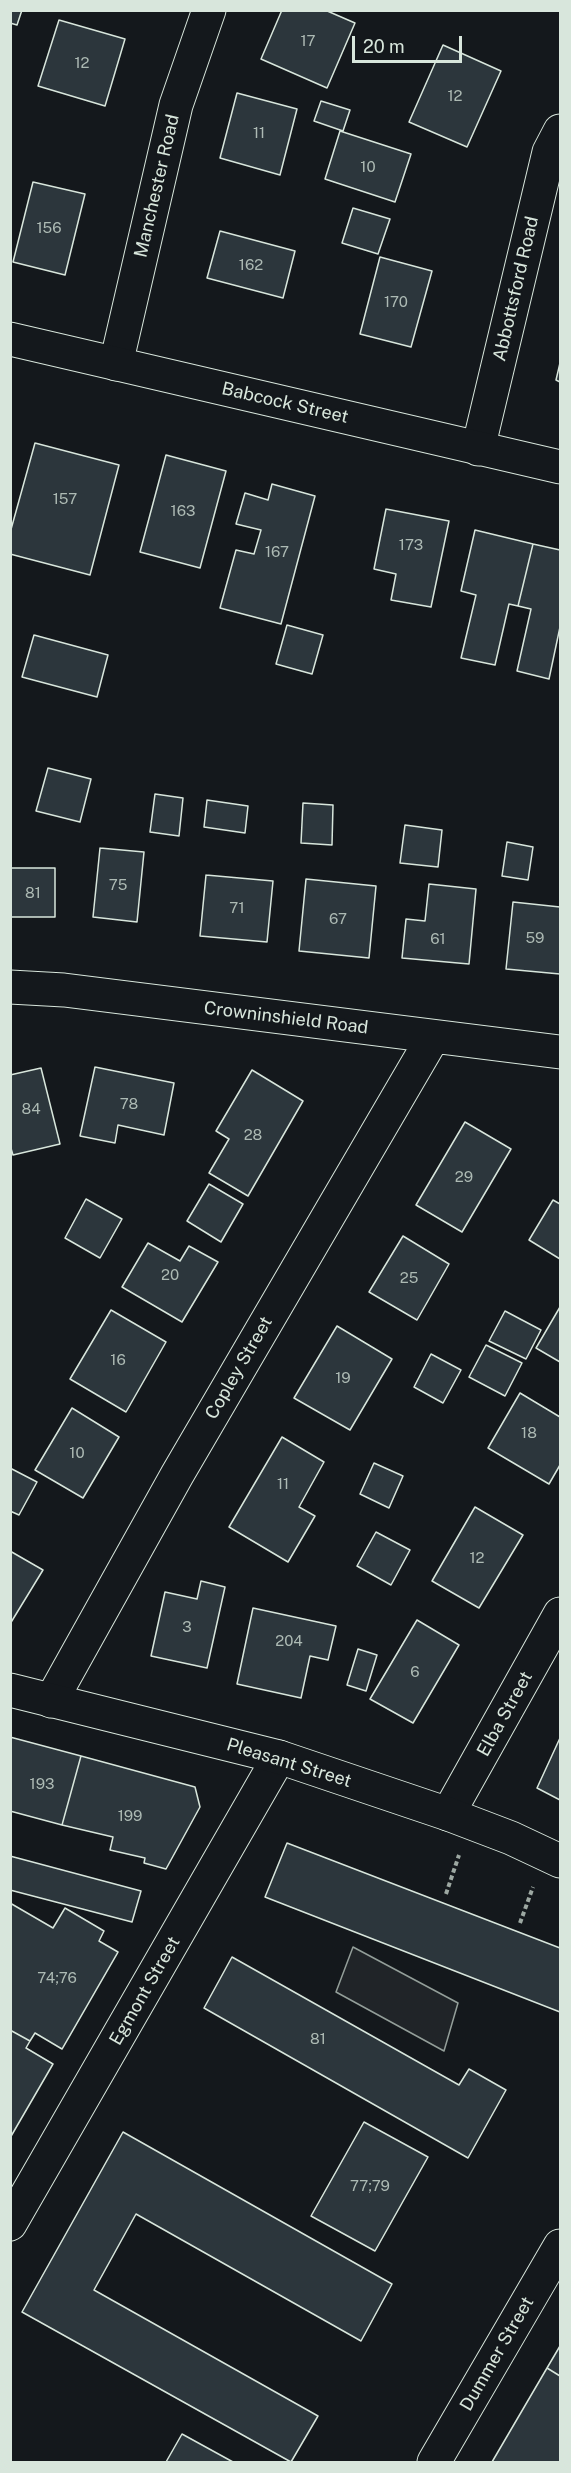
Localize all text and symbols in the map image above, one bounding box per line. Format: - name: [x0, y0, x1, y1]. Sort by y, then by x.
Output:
- scale bar: [355, 24, 464, 62]
- house number: 17: [300, 32, 316, 50]
- text: 20 m: [363, 36, 405, 57]
- house number: 12: [74, 54, 90, 72]
- house number: 12: [447, 87, 463, 105]
- street label: Manchester Road: [130, 112, 184, 260]
- house number: 11: [253, 124, 265, 142]
- house number: 10: [360, 158, 376, 176]
- street label: Abbottsford Road: [489, 214, 543, 364]
- house number: 156: [36, 219, 62, 237]
- house number: 162: [239, 256, 263, 274]
- house number: 170: [384, 293, 408, 311]
- street label: Babcock Street: [220, 378, 350, 428]
- house number: 157: [53, 490, 77, 508]
- house number: 163: [171, 502, 195, 520]
- house number: 173: [399, 536, 423, 554]
- house number: 167: [265, 543, 289, 561]
- house number: 75: [109, 876, 127, 894]
- house number: 81: [25, 884, 41, 902]
- house number: 71: [229, 899, 245, 917]
- house number: 67: [329, 910, 347, 928]
- house number: 59: [526, 929, 544, 947]
- house number: 61: [430, 930, 446, 948]
- street label: Crowninshield Road: [203, 997, 369, 1039]
- house number: 78: [120, 1095, 138, 1113]
- house number: 84: [21, 1100, 41, 1118]
- house number: 28: [244, 1126, 262, 1144]
- house number: 29: [455, 1168, 473, 1186]
- house number: 20: [161, 1266, 179, 1284]
- house number: 25: [400, 1269, 418, 1287]
- street label: Copley Street: [201, 1313, 277, 1423]
- house number: 16: [110, 1351, 126, 1369]
- house number: 19: [335, 1369, 351, 1387]
- house number: 18: [521, 1424, 537, 1442]
- house number: 10: [69, 1444, 85, 1462]
- house number: 11: [277, 1475, 289, 1493]
- house number: 12: [469, 1549, 485, 1567]
- house number: 3: [182, 1618, 192, 1636]
- house number: 204: [275, 1632, 303, 1650]
- house number: 6: [410, 1663, 420, 1681]
- street label: Elba Street: [473, 1668, 537, 1760]
- street label: Pleasant Street: [224, 1734, 354, 1792]
- house number: 193: [30, 1775, 54, 1793]
- house number: 199: [118, 1807, 142, 1825]
- street label: Egmont Street: [105, 1933, 185, 2049]
- house number: 74;76: [37, 1969, 77, 1987]
- house number: 81: [310, 2030, 326, 2048]
- house number: 77;79: [350, 2177, 390, 2195]
- street label: Dummer Street: [456, 2293, 538, 2415]

